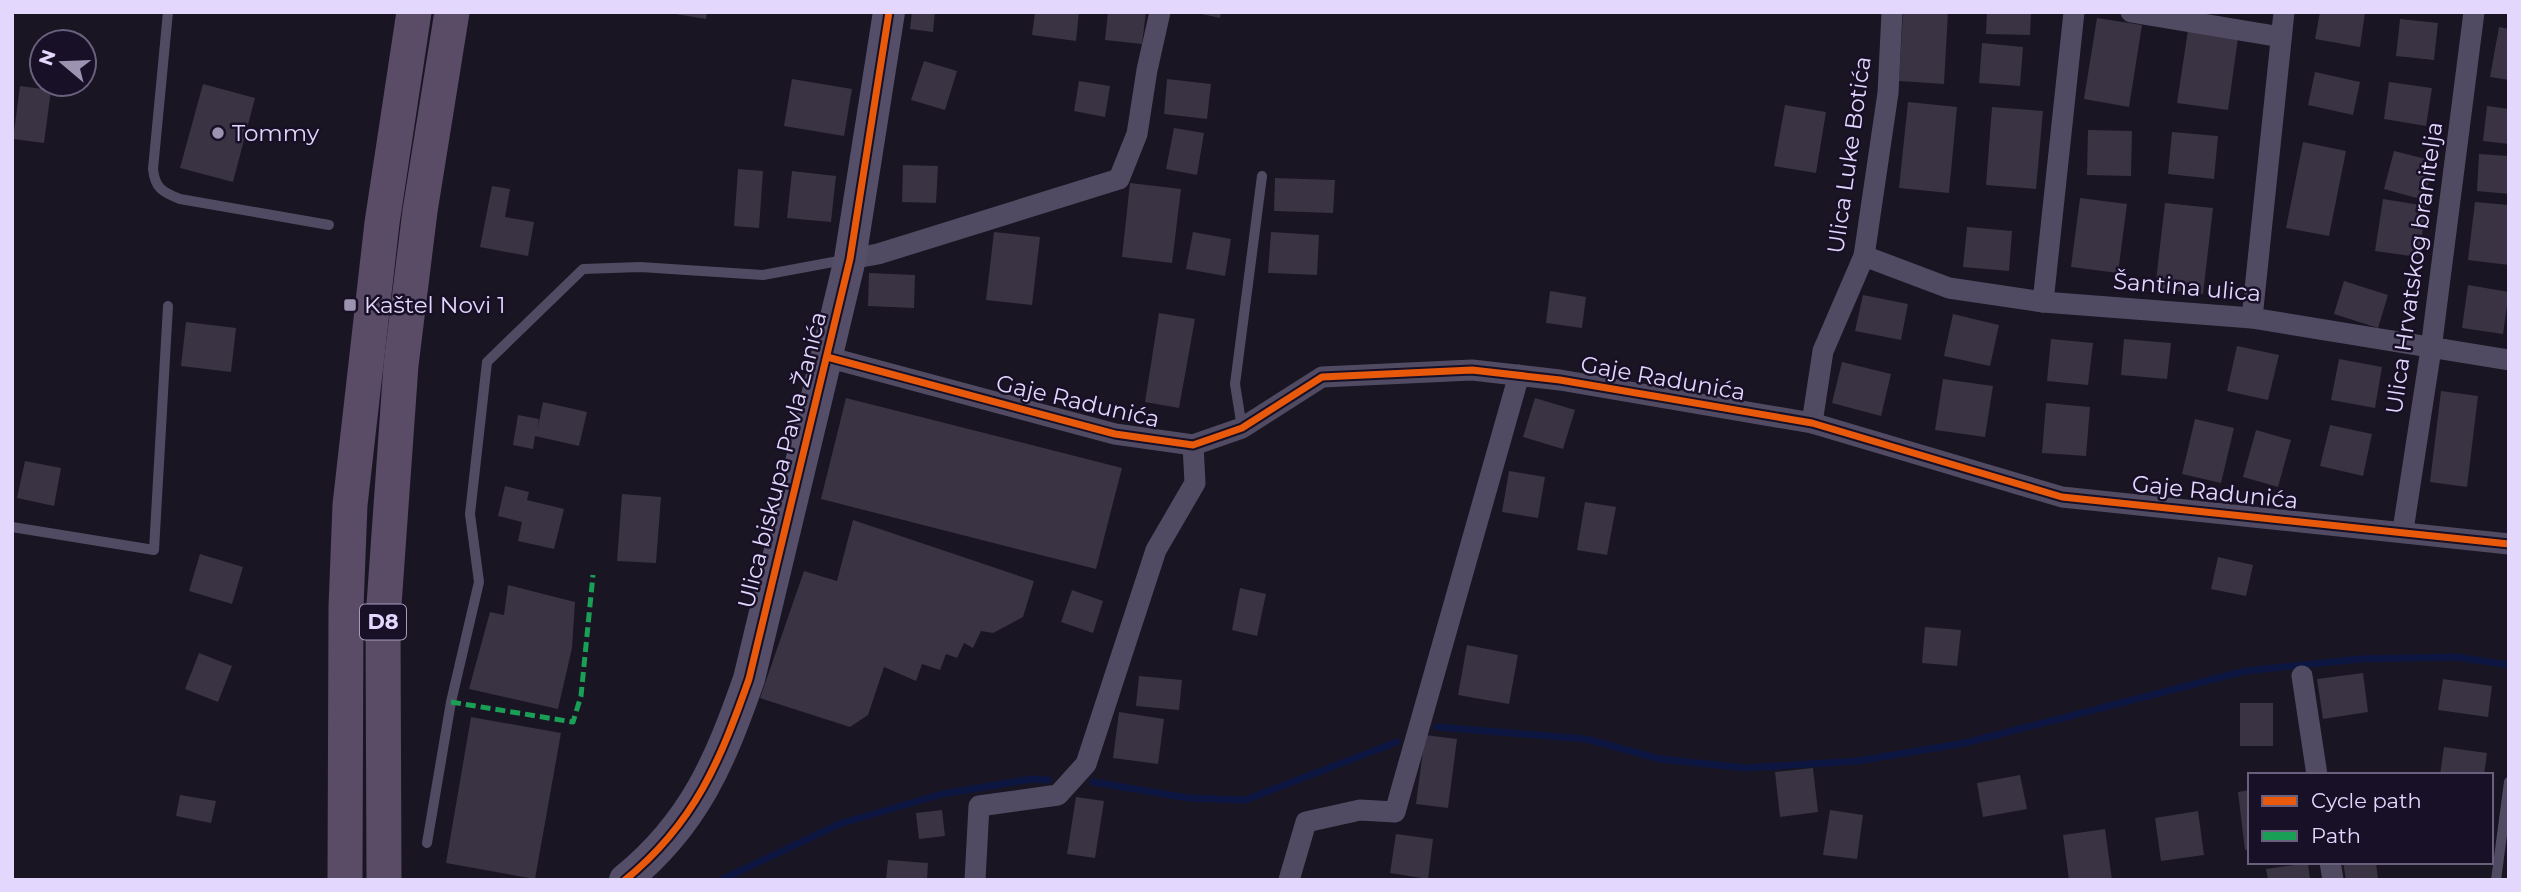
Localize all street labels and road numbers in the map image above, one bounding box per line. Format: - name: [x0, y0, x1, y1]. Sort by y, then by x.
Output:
- street label: Ulica Luke Botića: [1821, 55, 1877, 255]
- street label: Ulica Hrvatskog branitelja: [2380, 120, 2448, 416]
- street label: Šantina ulica: [2112, 267, 2262, 307]
- street label: Ulica biskupa Pavla Žanića: [732, 309, 832, 611]
- street label: Gaje Radunića: [1578, 350, 1748, 406]
- street label: Gaje Radunića: [994, 369, 1162, 433]
- street label: Gaje Radunića: [2131, 469, 2299, 515]
- road number: D8: [360, 604, 406, 640]

